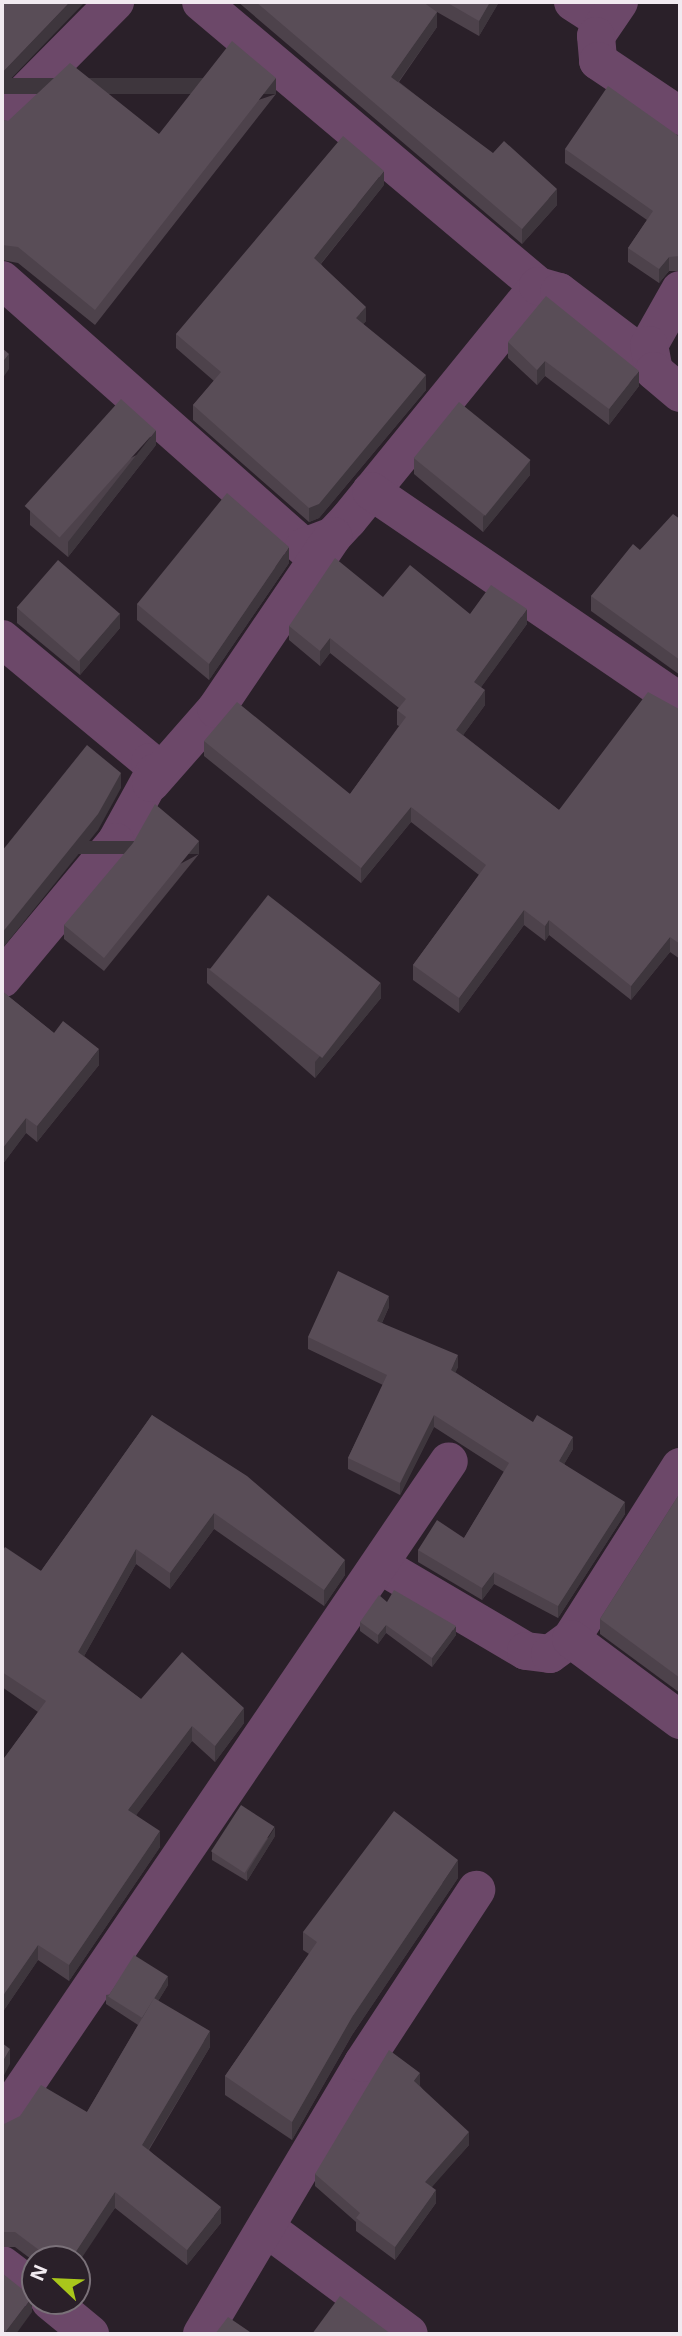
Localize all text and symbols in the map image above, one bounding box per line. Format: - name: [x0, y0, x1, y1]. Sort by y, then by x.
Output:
- north arrow: [21, 2245, 91, 2315]
- text: N: [24, 2260, 53, 2285]

